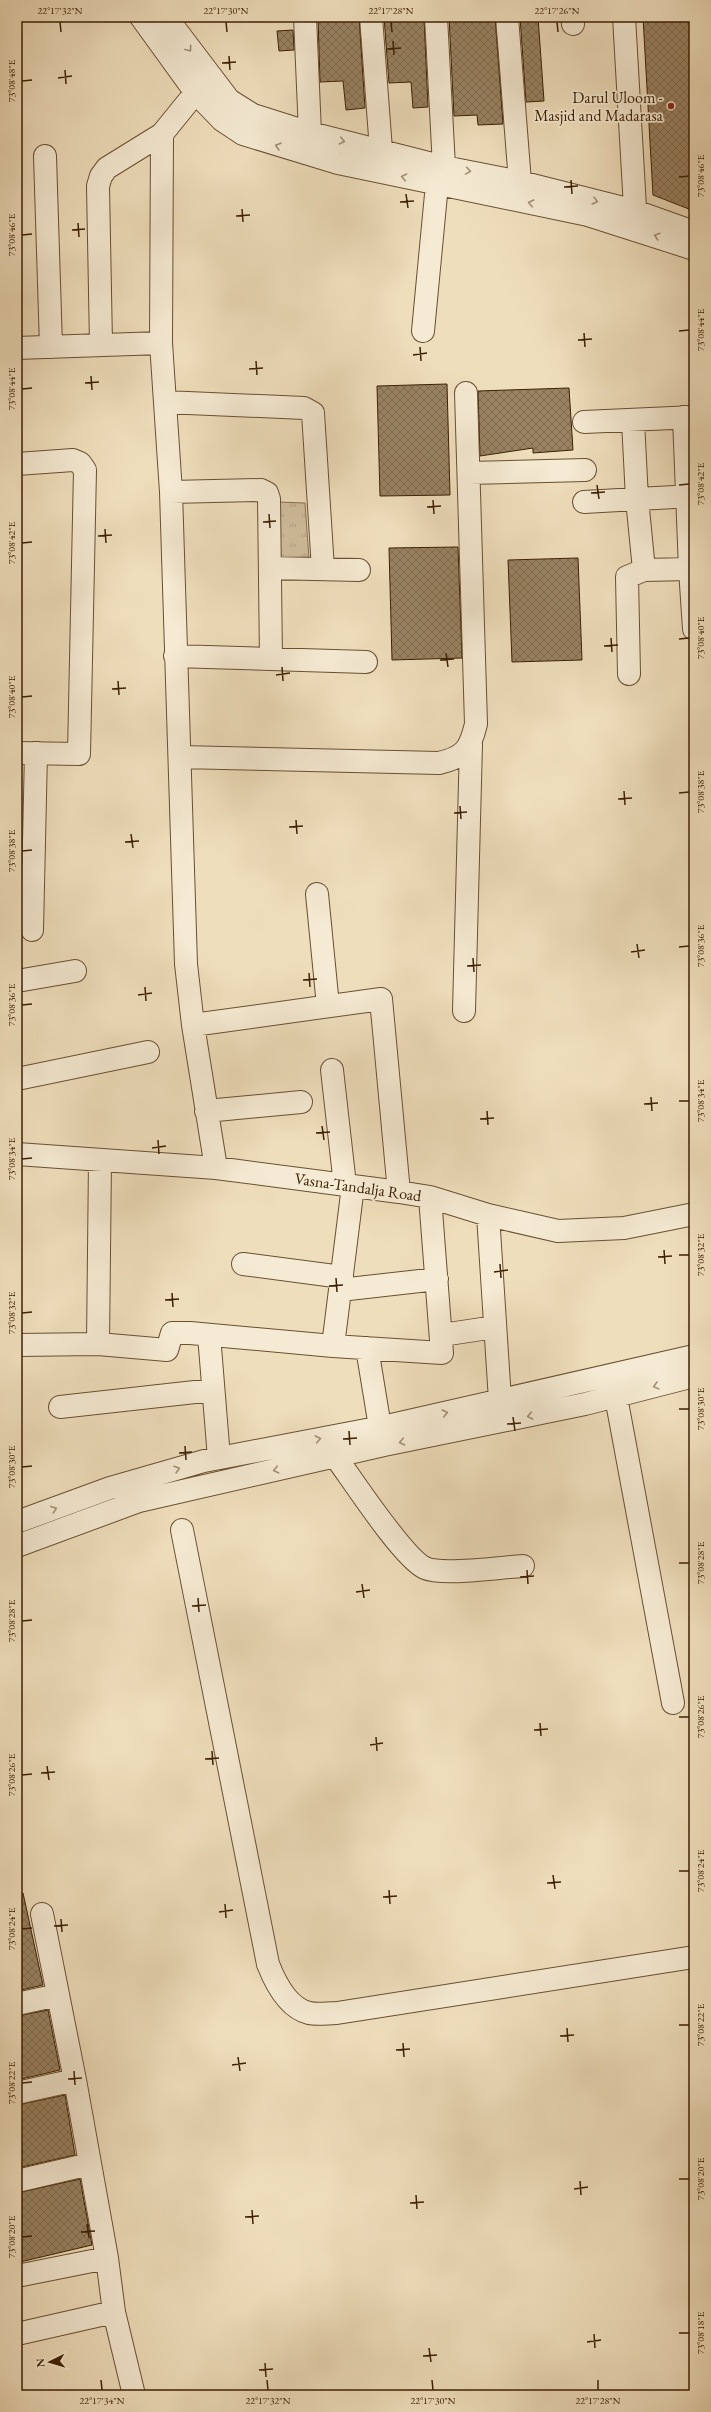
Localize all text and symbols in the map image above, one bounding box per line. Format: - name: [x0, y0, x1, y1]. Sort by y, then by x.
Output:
- text: 22°17'32"N: [38, 4, 83, 17]
- text: 22°17'30"N: [204, 4, 249, 17]
- text: 22°17'28"N: [369, 4, 414, 17]
- text: 22°17'26"N: [535, 4, 580, 17]
- one-way arrow: [184, 44, 191, 51]
- text: 73°08'48"E: [5, 59, 18, 102]
- place label: Darul Uloom - Masjid and Madarasa: [534, 87, 664, 126]
- marker: Darul Uloom - Masjid and Madarasa: [666, 101, 676, 111]
- one-way arrow: [339, 136, 345, 144]
- one-way arrow: [275, 142, 282, 151]
- text: 73°08'46"E: [694, 154, 707, 197]
- one-way arrow: [465, 166, 471, 175]
- one-way arrow: [401, 173, 407, 181]
- one-way arrow: [592, 196, 598, 204]
- one-way arrow: [528, 200, 535, 208]
- text: 73°08'46"E: [5, 213, 18, 256]
- one-way arrow: [654, 233, 661, 241]
- text: 73°08'44"E: [694, 308, 707, 351]
- text: 73°08'44"E: [5, 367, 18, 410]
- text: 73°08'42"E: [694, 462, 707, 505]
- text: 73°08'42"E: [5, 521, 18, 564]
- text: 73°08'40"E: [694, 616, 707, 659]
- text: 73°08'40"E: [5, 675, 18, 718]
- text: 73°08'38"E: [694, 770, 707, 813]
- text: 73°08'38"E: [5, 829, 18, 872]
- text: 73°08'36"E: [694, 924, 707, 967]
- text: 73°08'36"E: [5, 983, 18, 1026]
- text: 73°08'34"E: [694, 1079, 707, 1122]
- text: 73°08'34"E: [5, 1137, 18, 1180]
- street label: Vasna-Tandalja Road: [293, 1168, 424, 1206]
- text: 73°08'32"E: [694, 1233, 707, 1276]
- text: 73°08'32"E: [5, 1291, 18, 1334]
- one-way arrow: [653, 1381, 660, 1390]
- text: 73°08'30"E: [694, 1387, 707, 1430]
- one-way arrow: [442, 1409, 448, 1417]
- one-way arrow: [527, 1411, 533, 1419]
- one-way arrow: [315, 1435, 321, 1443]
- one-way arrow: [399, 1437, 406, 1445]
- text: 73°08'30"E: [5, 1445, 18, 1488]
- one-way arrow: [173, 1465, 180, 1474]
- one-way arrow: [272, 1465, 279, 1473]
- one-way arrow: [50, 1505, 57, 1513]
- text: 73°08'28"E: [694, 1541, 707, 1584]
- text: 73°08'28"E: [5, 1599, 18, 1642]
- text: 73°08'26"E: [694, 1695, 707, 1738]
- text: 73°08'26"E: [5, 1753, 18, 1796]
- text: 73°08'24"E: [694, 1849, 707, 1892]
- text: 73°08'24"E: [5, 1907, 18, 1950]
- text: 73°08'22"E: [694, 2003, 707, 2046]
- text: 73°08'22"E: [5, 2061, 18, 2104]
- text: 73°08'20"E: [694, 2157, 707, 2200]
- text: 73°08'20"E: [5, 2215, 18, 2258]
- text: 73°08'18"E: [694, 2311, 707, 2354]
- north arrow: [30, 2342, 70, 2382]
- text: N: [33, 2358, 47, 2368]
- text: 22°17'34"N: [80, 2394, 125, 2407]
- text: 22°17'32"N: [246, 2394, 291, 2407]
- text: 22°17'30"N: [411, 2394, 456, 2407]
- text: 22°17'28"N: [576, 2394, 621, 2407]

